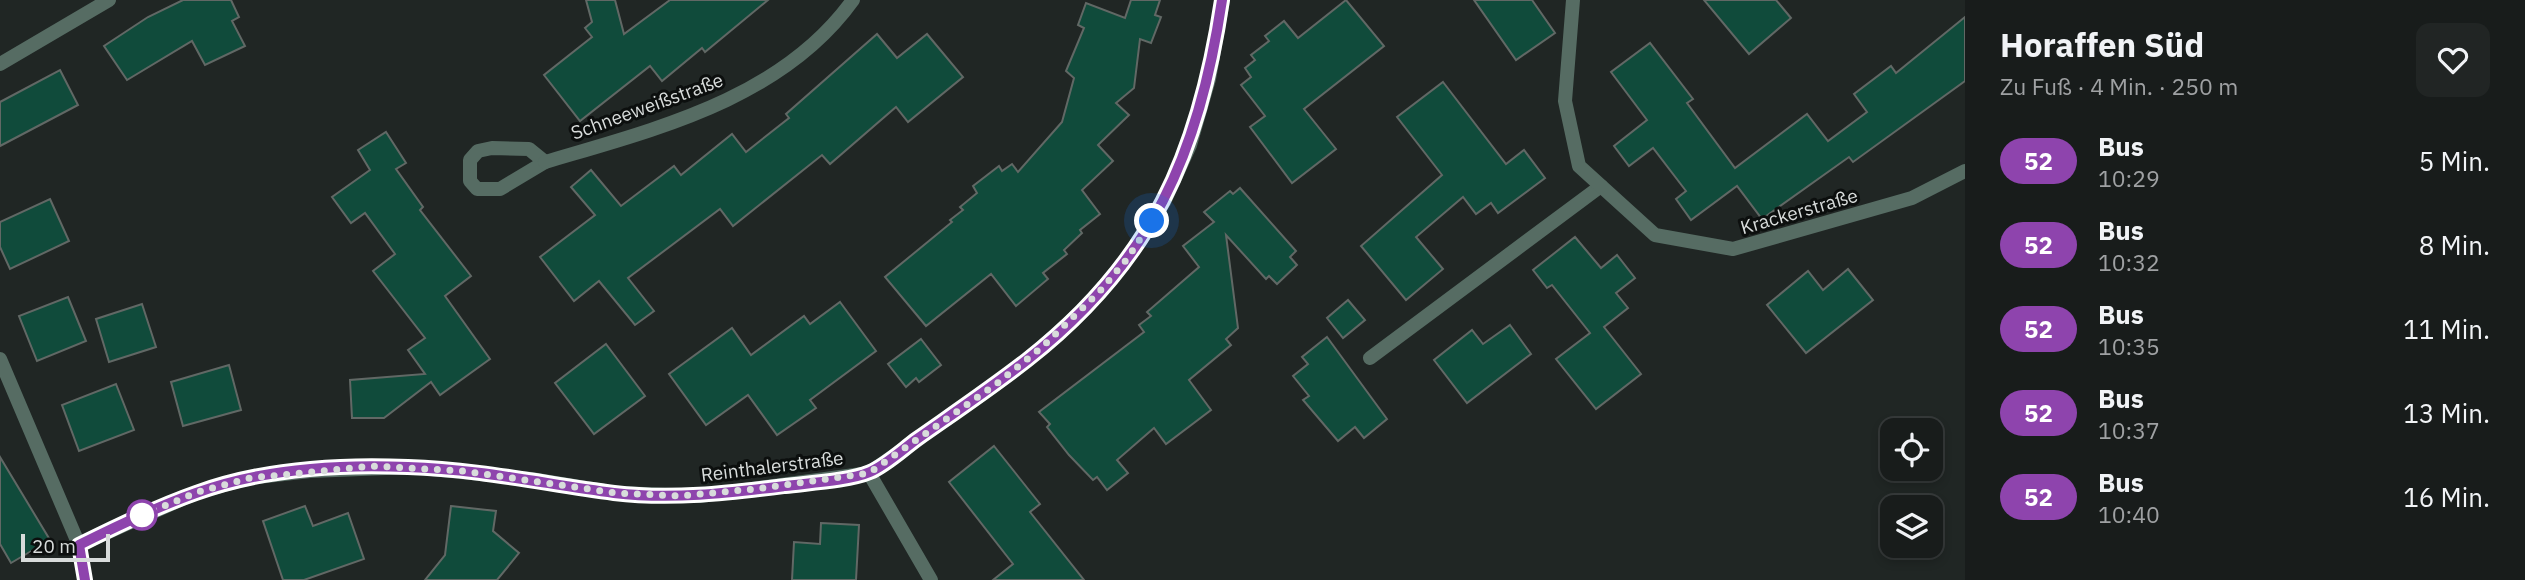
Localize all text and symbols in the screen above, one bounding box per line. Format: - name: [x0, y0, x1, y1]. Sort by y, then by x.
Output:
- text: Horaffen Süd: [2000, 23, 2204, 66]
- button: heart: [2416, 23, 2490, 97]
- street label: Schneeweißstraße: [568, 67, 726, 145]
- text: Zu Fuß · 4 Min. · 250 m: [2000, 71, 2238, 101]
- text: Bus: [2098, 129, 2144, 163]
- text: 5 Min.: [2419, 144, 2490, 178]
- text: 52: [2024, 145, 2053, 177]
- text: 10:29: [2098, 163, 2160, 193]
- street label: Krackerstraße: [1738, 183, 1860, 239]
- your location: [1134, 203, 1169, 238]
- text: Bus: [2098, 213, 2144, 247]
- text: 8 Min.: [2419, 228, 2490, 262]
- text: 52: [2024, 229, 2053, 261]
- text: 10:32: [2098, 247, 2160, 277]
- text: Bus: [2098, 297, 2144, 331]
- text: 11 Min.: [2403, 312, 2490, 346]
- text: 52: [2024, 313, 2053, 345]
- text: 10:35: [2098, 331, 2160, 361]
- text: Bus: [2098, 381, 2144, 415]
- text: 13 Min.: [2403, 396, 2490, 430]
- text: 52: [2024, 397, 2053, 429]
- text: 10:37: [2098, 415, 2160, 445]
- map controls: [1880, 418, 1943, 558]
- button: locate: [1880, 418, 1943, 481]
- street label: Reinthalerstraße: [699, 445, 845, 487]
- text: Bus: [2098, 465, 2144, 499]
- text: 16 Min.: [2403, 480, 2490, 514]
- text: 52: [2024, 481, 2053, 513]
- button: layers: [1880, 495, 1943, 558]
- text: 10:40: [2098, 499, 2160, 529]
- unlabelled marker: [127, 500, 157, 530]
- scale bar: [21, 531, 110, 563]
- text: 20 m: [32, 534, 76, 558]

